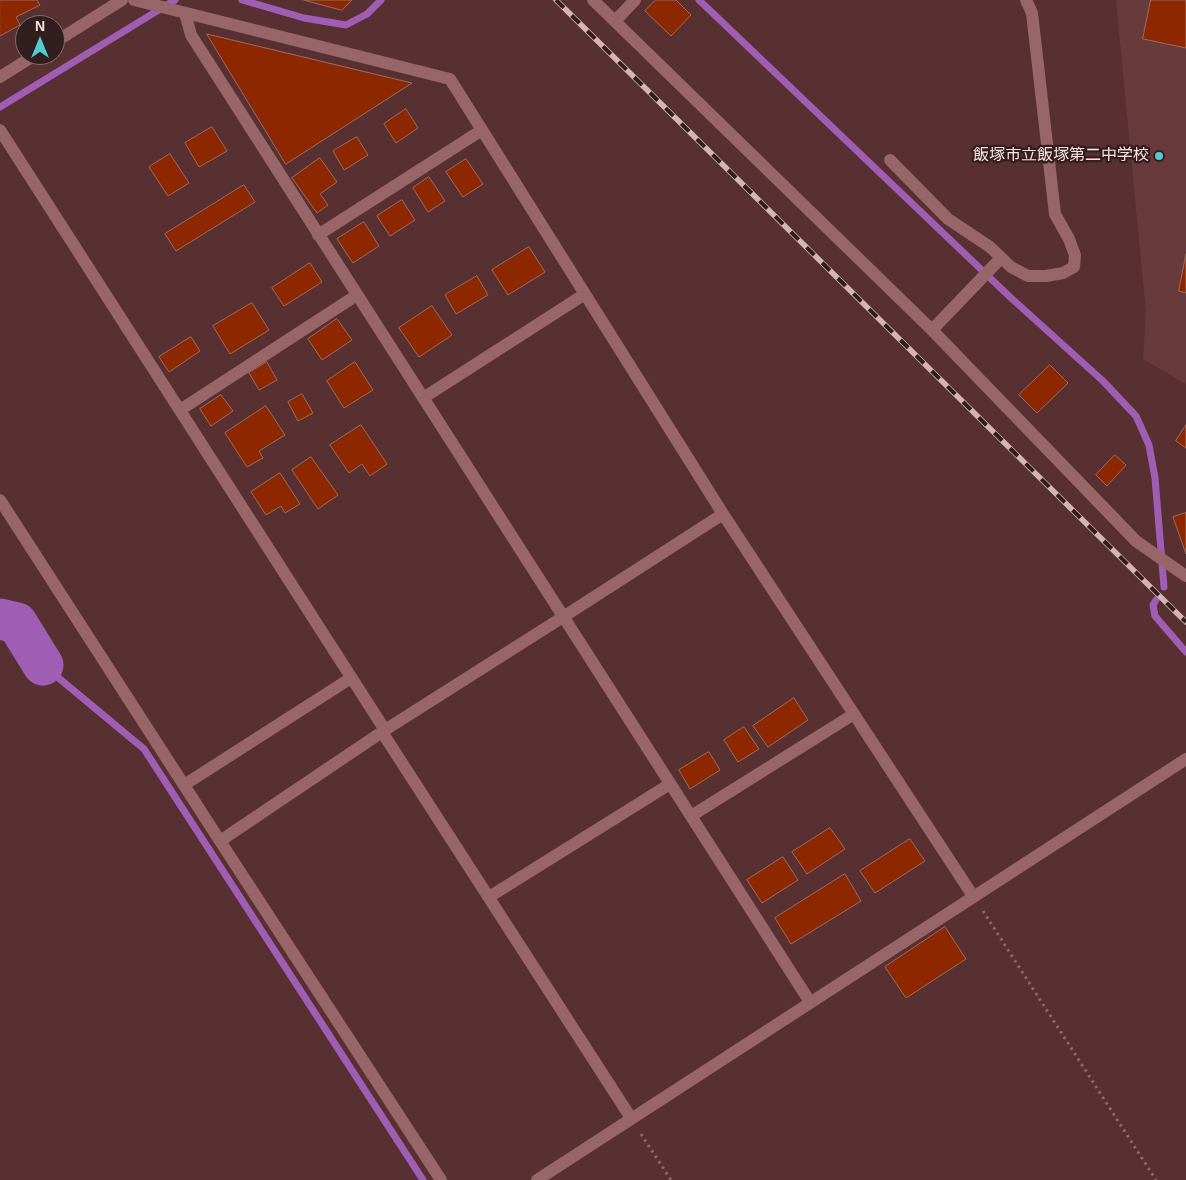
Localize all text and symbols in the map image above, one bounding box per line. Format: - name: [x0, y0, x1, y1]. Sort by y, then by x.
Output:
- north arrow: [15, 15, 65, 65]
- text: N: [35, 18, 45, 34]
- place label: 飯塚市立飯塚第二中学校: [973, 146, 1149, 166]
- marker: 飯塚市立飯塚第二中学校: [1153, 150, 1165, 162]

